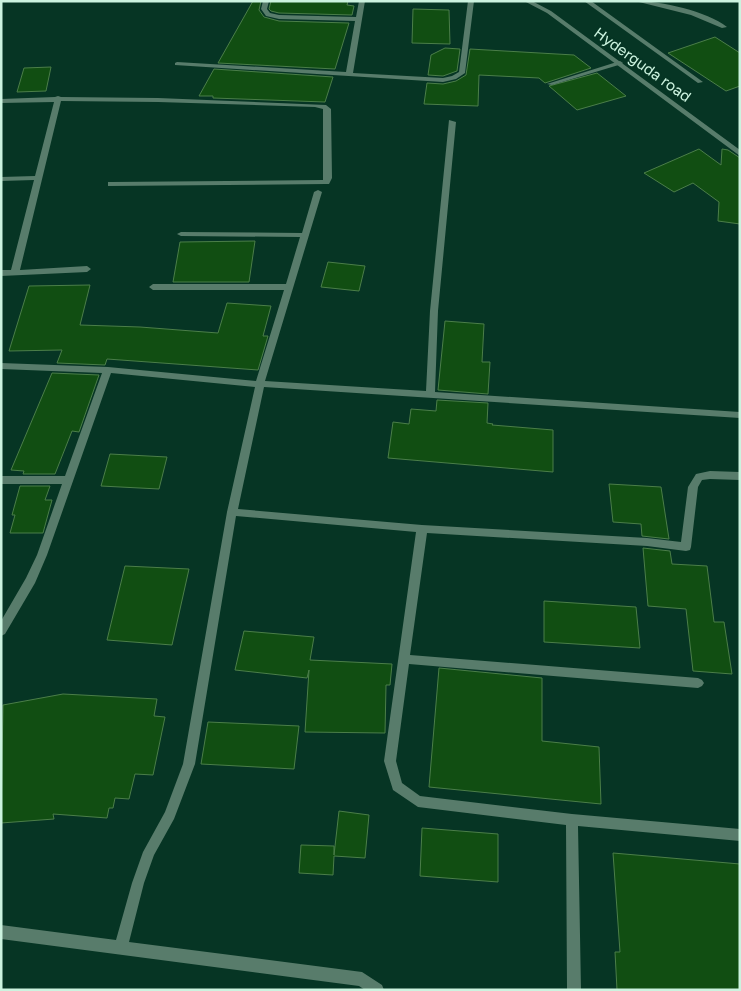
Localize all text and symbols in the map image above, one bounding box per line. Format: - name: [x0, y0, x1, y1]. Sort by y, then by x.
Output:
- street label: Hyderguda road: [591, 23, 695, 105]

